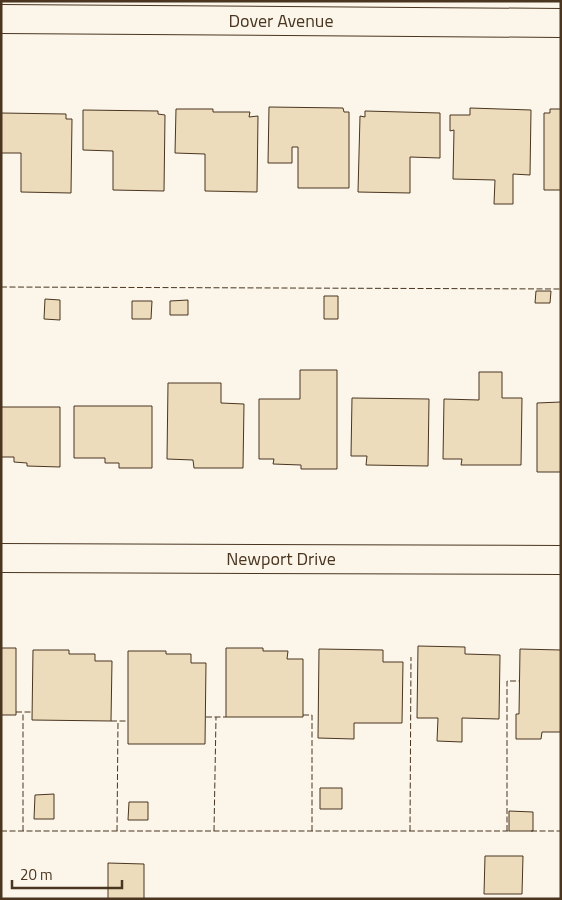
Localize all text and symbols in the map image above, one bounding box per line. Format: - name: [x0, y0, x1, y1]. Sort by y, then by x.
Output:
- street label: Dover Avenue: [228, 7, 334, 34]
- street label: Newport Drive: [226, 545, 336, 572]
- scale bar: [12, 858, 122, 890]
- text: 20 m: [20, 863, 53, 886]

